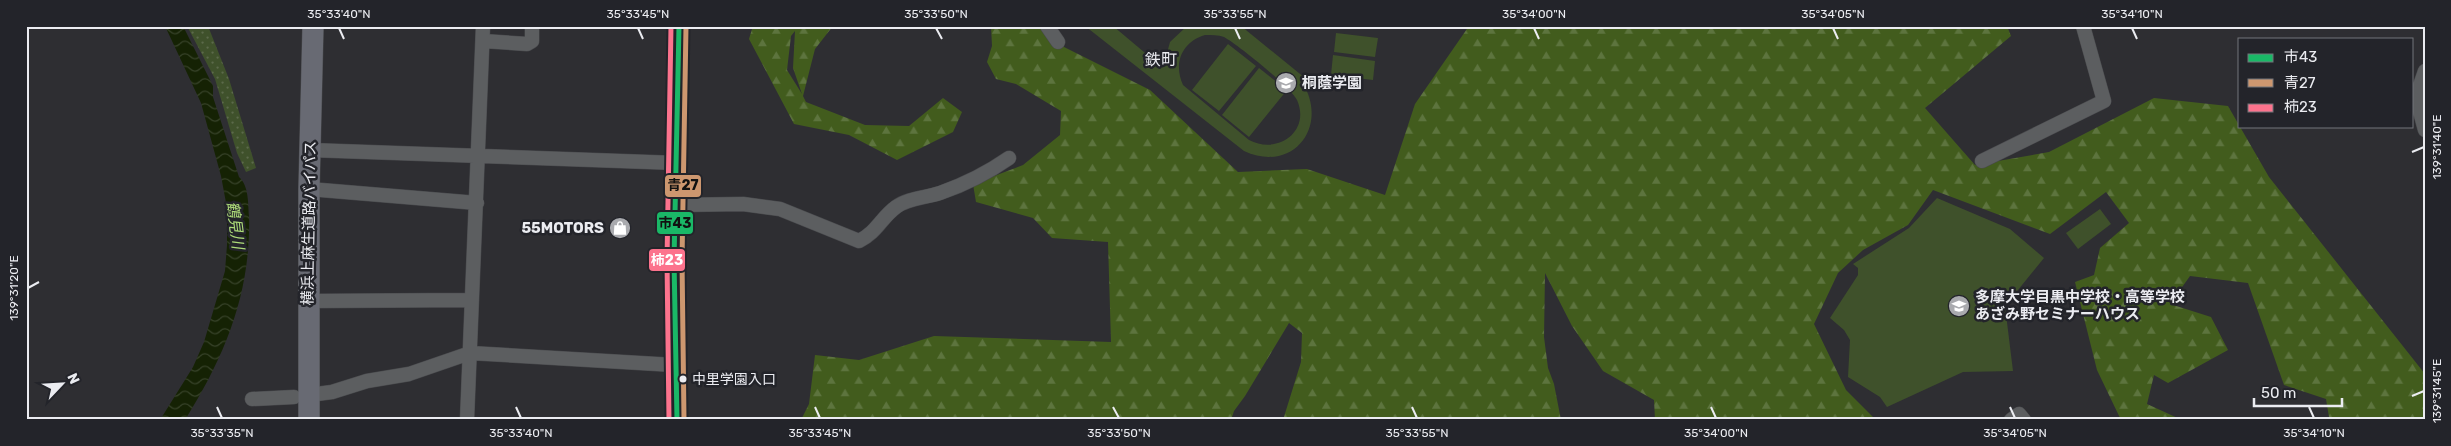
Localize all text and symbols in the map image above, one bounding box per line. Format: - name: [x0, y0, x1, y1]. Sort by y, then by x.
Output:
- text: 35°33'40"N: [307, 7, 371, 21]
- text: 35°33'45"N: [607, 7, 669, 21]
- text: 35°33'50"N: [904, 7, 968, 21]
- text: 35°33'55"N: [1203, 7, 1267, 21]
- text: 35°34'00"N: [1502, 7, 1566, 21]
- text: 35°34'05"N: [1801, 7, 1865, 21]
- text: 35°34'10"N: [2101, 7, 2163, 21]
- legend: [2238, 38, 2414, 128]
- text: 市43: [2284, 48, 2317, 66]
- district label: 鉄町: [1145, 50, 1177, 69]
- school or university icon: 桐蔭学園: [1274, 71, 1298, 95]
- place label: 桐蔭学園: [1302, 74, 1362, 92]
- text: 青27: [2284, 74, 2316, 92]
- text: 柿23: [2284, 98, 2317, 116]
- text: 139°31'40"E: [2430, 114, 2444, 180]
- street label: 横浜上麻生道路バイパス: [299, 141, 319, 305]
- line badge: 青27: [664, 174, 702, 198]
- text: 青27: [667, 177, 699, 194]
- water label: 鶴見川: [223, 200, 248, 252]
- line badge: 市43: [656, 211, 694, 235]
- text: 市43: [659, 215, 691, 232]
- shop icon: 55MOTORS: [608, 216, 632, 240]
- place label: 55MOTORS: [521, 219, 604, 237]
- line badge: 柿23: [648, 248, 686, 272]
- text: 柿23: [651, 252, 683, 269]
- text: 139°31'20"E: [7, 255, 21, 321]
- place label: 多摩大学目黒中学校・高等学校 あざみ野セミナーハウス: [1975, 288, 2185, 323]
- school or university icon: 多摩大学目黒中学校・高等学校 あざみ野セミナーハウス: [1947, 294, 1971, 318]
- north arrow: [38, 358, 88, 408]
- text: 139°31'45"E: [2430, 359, 2444, 423]
- text: N: [63, 371, 83, 387]
- place label: 中里学園入口: [692, 371, 776, 388]
- marker: 中里学園入口: [678, 374, 688, 384]
- scale bar: [2254, 376, 2341, 408]
- text: 50 m: [2261, 384, 2296, 402]
- text: 35°33'35"N: [190, 426, 254, 440]
- text: 35°33'40"N: [489, 426, 553, 440]
- text: 35°33'45"N: [789, 426, 851, 440]
- text: 35°33'50"N: [1087, 426, 1151, 440]
- text: 35°33'55"N: [1385, 426, 1449, 440]
- text: 35°34'00"N: [1684, 426, 1748, 440]
- text: 35°34'05"N: [1983, 426, 2047, 440]
- text: 35°34'10"N: [2283, 426, 2345, 440]

